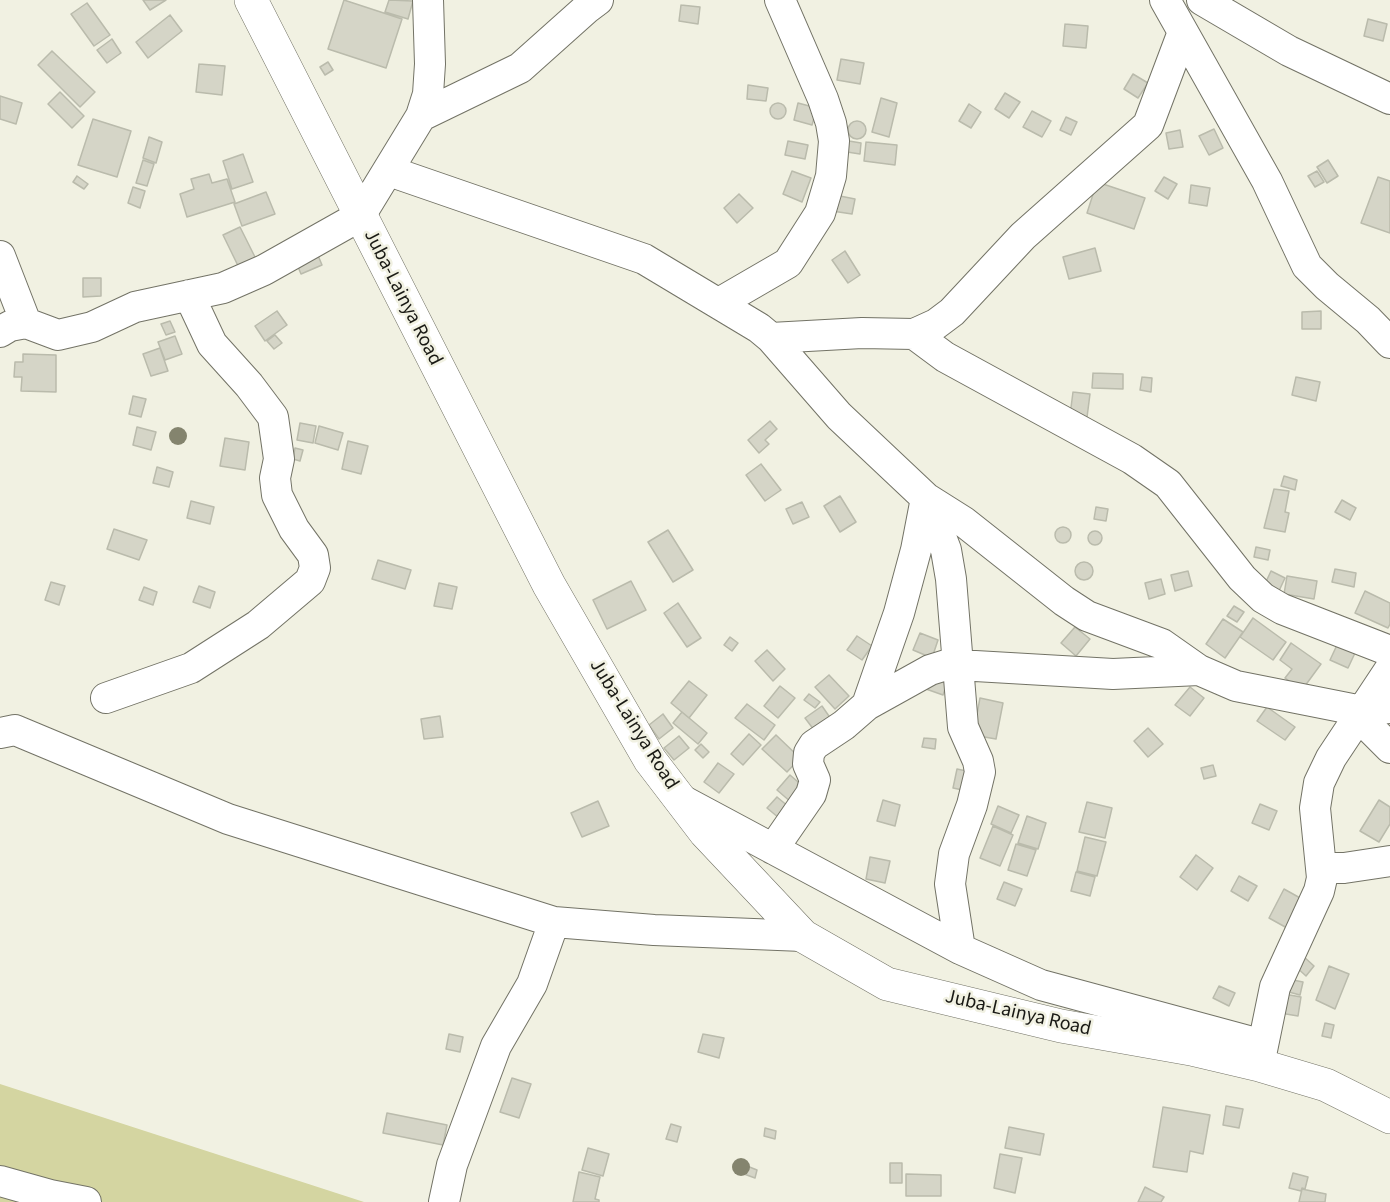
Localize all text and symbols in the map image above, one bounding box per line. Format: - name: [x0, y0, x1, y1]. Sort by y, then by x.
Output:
- street label: Juba-Lainya Road: [357, 226, 447, 370]
- street label: Juba-Lainya Road: [583, 655, 683, 795]
- street label: Juba-Lainya Road: [943, 986, 1093, 1042]

